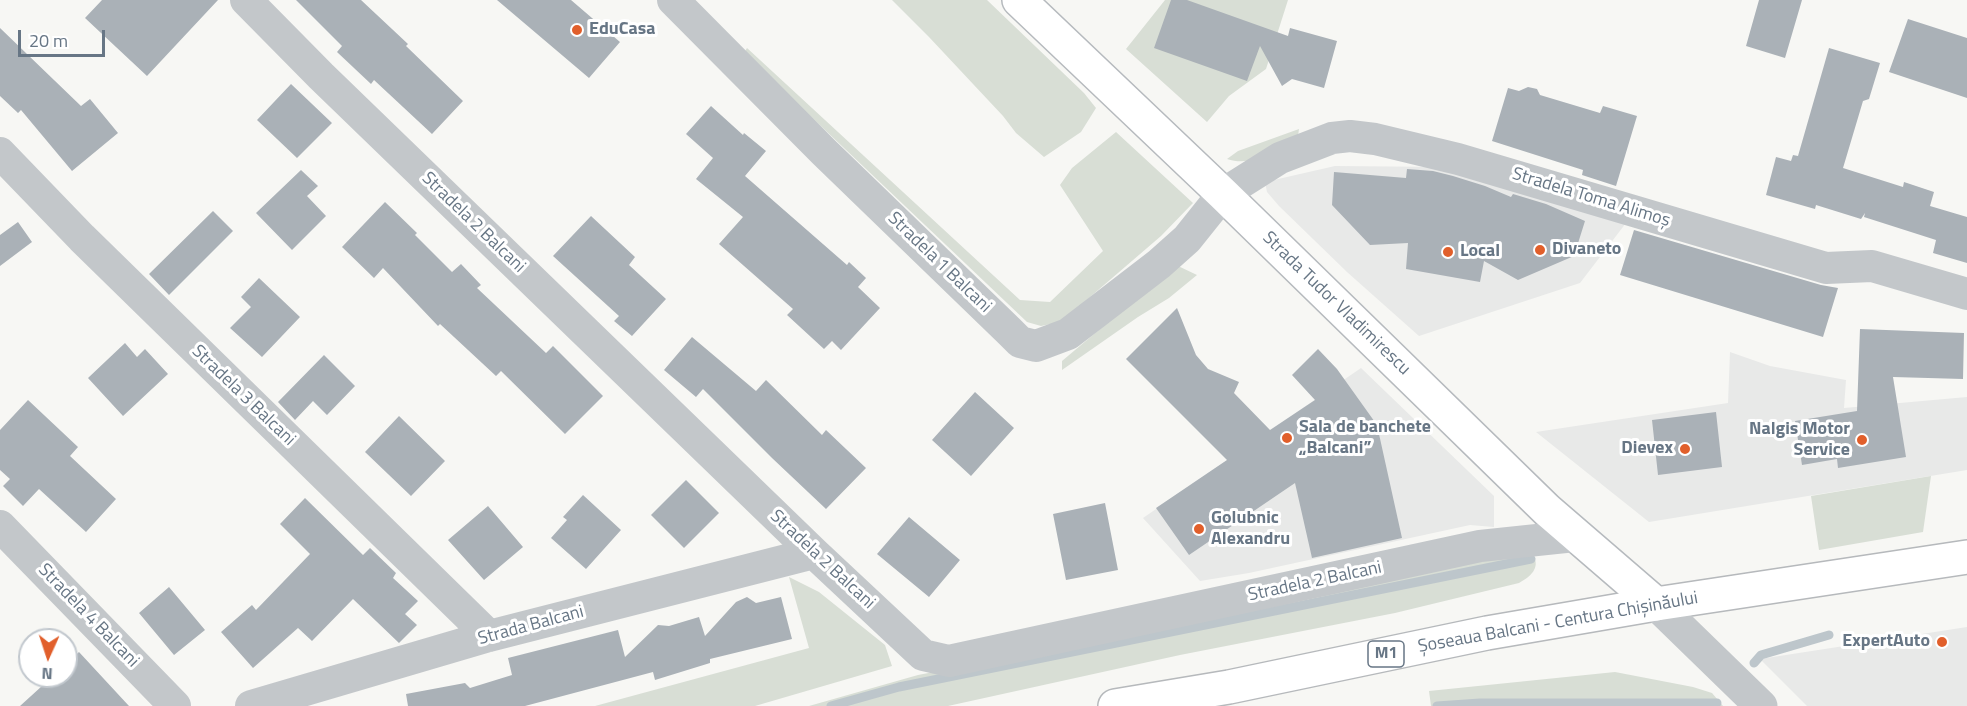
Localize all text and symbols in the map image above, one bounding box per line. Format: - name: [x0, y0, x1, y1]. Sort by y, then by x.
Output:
- scale bar: [21, 18, 108, 56]
- place label: EduCasa: [589, 19, 655, 41]
- marker: EduCasa: [570, 23, 584, 37]
- text: 20 m: [29, 27, 68, 54]
- street label: Stradela Toma Alimoș: [1509, 164, 1673, 232]
- street label: Stradela 2 Balcani: [417, 168, 529, 278]
- street label: Stradela 1 Balcani: [883, 208, 995, 318]
- street label: Strada Tudor Vladimirescu: [1258, 228, 1414, 380]
- place label: Divaneto: [1552, 239, 1621, 261]
- place label: Local: [1460, 241, 1500, 263]
- marker: Divaneto: [1533, 243, 1547, 257]
- marker: Local: [1441, 245, 1455, 259]
- street label: Stradela 3 Balcani: [187, 341, 299, 451]
- place label: Sala de banchete „Balcani”: [1299, 417, 1431, 460]
- place label: Nalgis Motor Service: [1749, 419, 1850, 462]
- marker: Sala de banchete „Balcani”: [1280, 431, 1294, 445]
- marker: Nalgis Motor Service: [1855, 433, 1869, 447]
- place label: Dievex: [1621, 438, 1673, 460]
- marker: Dievex: [1678, 442, 1692, 456]
- street label: Stradela 2 Balcani: [765, 506, 879, 614]
- place label: Golubnic Alexandru: [1211, 508, 1290, 550]
- marker: Golubnic Alexandru: [1192, 522, 1206, 536]
- street label: Stradela 2 Balcani: [1246, 557, 1384, 607]
- street label: Stradela 4 Balcani: [33, 560, 143, 672]
- street label: Șoseaua Balcani - Centura Chișinăului: [1416, 588, 1700, 658]
- street label: Strada Balcani: [476, 602, 586, 650]
- north arrow: [18, 628, 78, 688]
- place label: ExpertAuto: [1842, 631, 1930, 653]
- marker: ExpertAuto: [1935, 635, 1949, 649]
- road number: M1: [1368, 641, 1404, 667]
- text: N: [41, 662, 53, 686]

